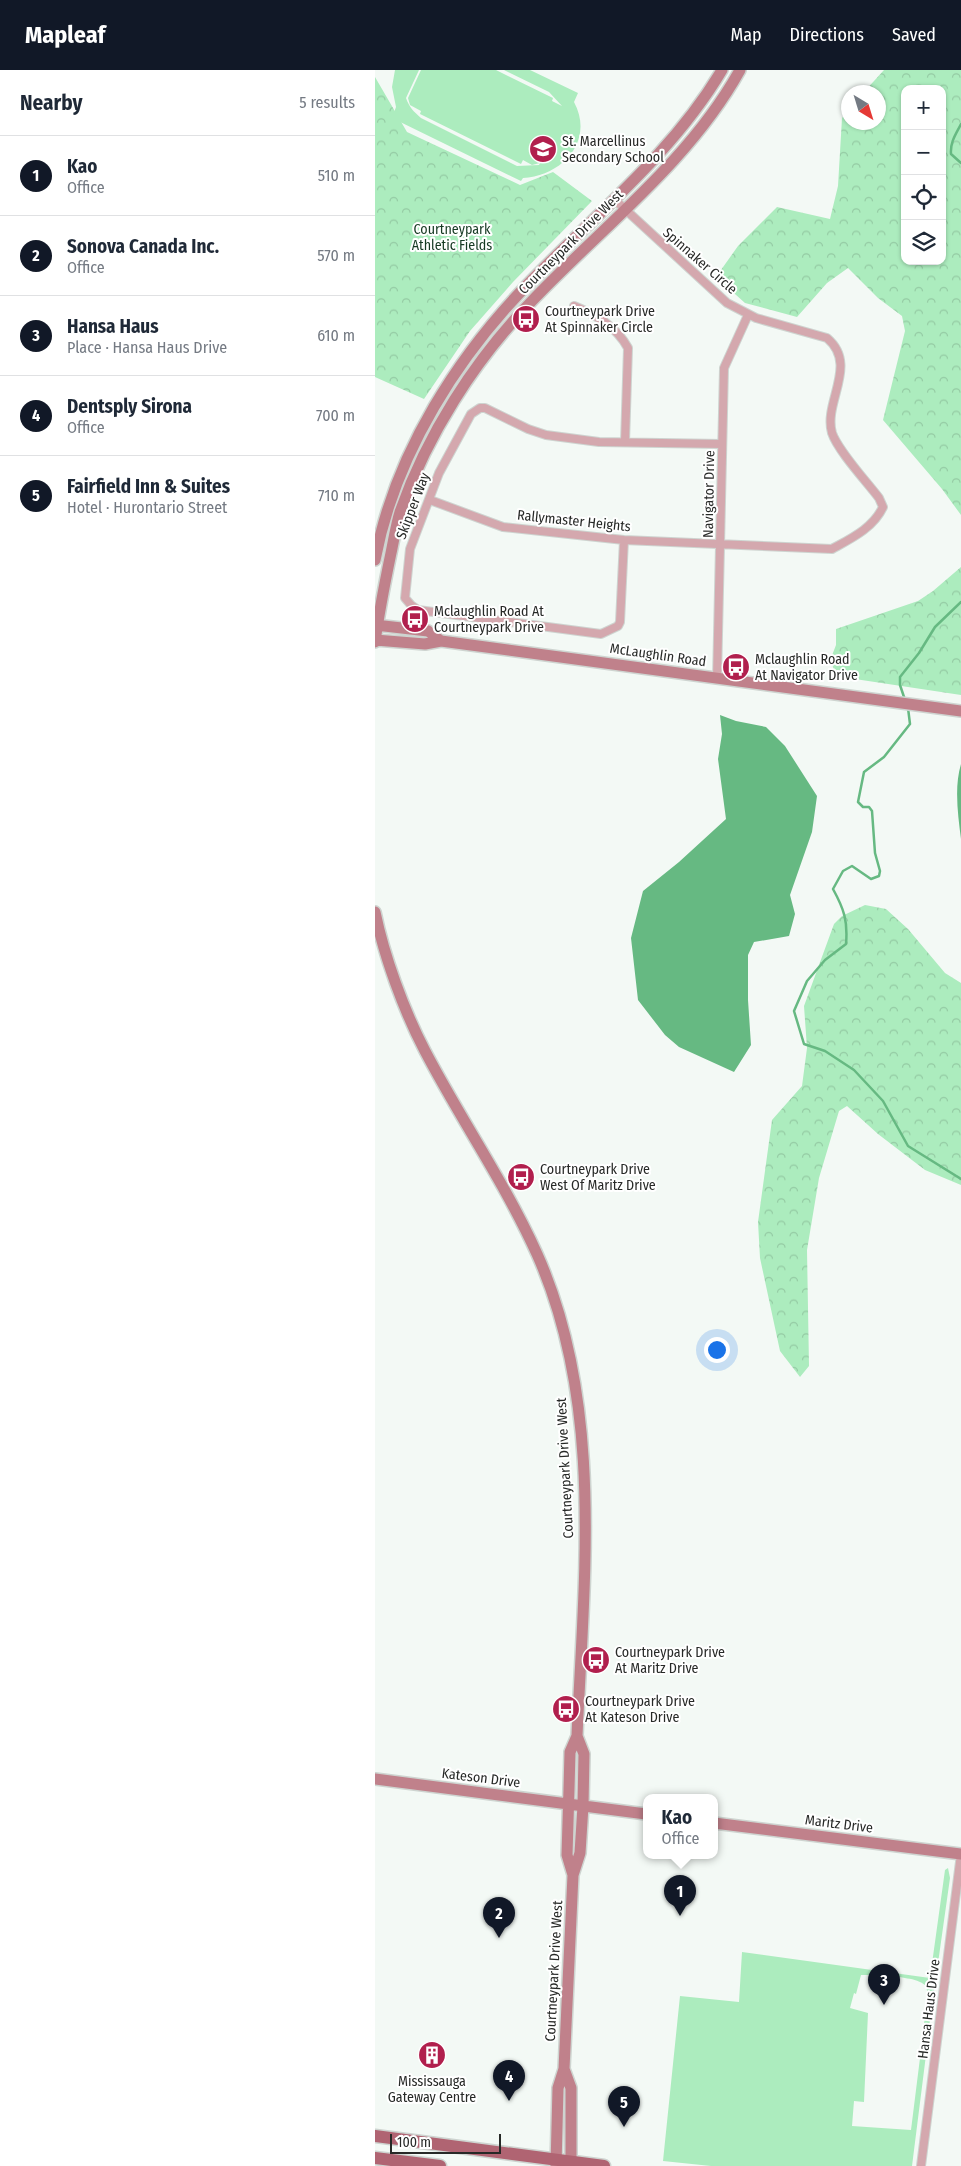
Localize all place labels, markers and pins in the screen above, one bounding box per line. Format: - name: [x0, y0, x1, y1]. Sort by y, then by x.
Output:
- place label: St. Marcellinus Secondary School: [562, 133, 664, 166]
- school or university icon: St. Marcellinus Secondary School: [528, 134, 558, 164]
- place label: Courtneypark Drive At Spinnaker Circle: [545, 303, 655, 336]
- bus stop icon: Courtneypark Drive At Spinnaker Circle: [511, 304, 541, 334]
- place label: Mclaughlin Road At Courtneypark Drive: [434, 603, 544, 636]
- bus stop icon: Mclaughlin Road At Courtneypark Drive: [400, 604, 430, 634]
- place label: Mclaughlin Road At Navigator Drive: [755, 651, 858, 684]
- bus stop icon: Mclaughlin Road At Navigator Drive: [721, 652, 751, 682]
- place label: Courtneypark Drive West Of Maritz Drive: [540, 1161, 656, 1194]
- bus stop icon: Courtneypark Drive West Of Maritz Drive: [506, 1162, 536, 1192]
- place label: Courtneypark Drive At Maritz Drive: [615, 1644, 725, 1677]
- bus stop icon: Courtneypark Drive At Maritz Drive: [581, 1645, 611, 1675]
- place label: Courtneypark Drive At Kateson Drive: [585, 1693, 695, 1726]
- bus stop icon: Courtneypark Drive At Kateson Drive: [551, 1694, 581, 1724]
- pin: 1: [664, 1875, 696, 1916]
- pin: 2: [483, 1897, 515, 1938]
- pin: 3: [868, 1964, 900, 2005]
- building icon: Mississauga Gateway Centre: [417, 2040, 447, 2070]
- pin: 4: [493, 2060, 525, 2101]
- place label: Mississauga Gateway Centre: [388, 2073, 476, 2106]
- pin: 5: [608, 2086, 640, 2127]

